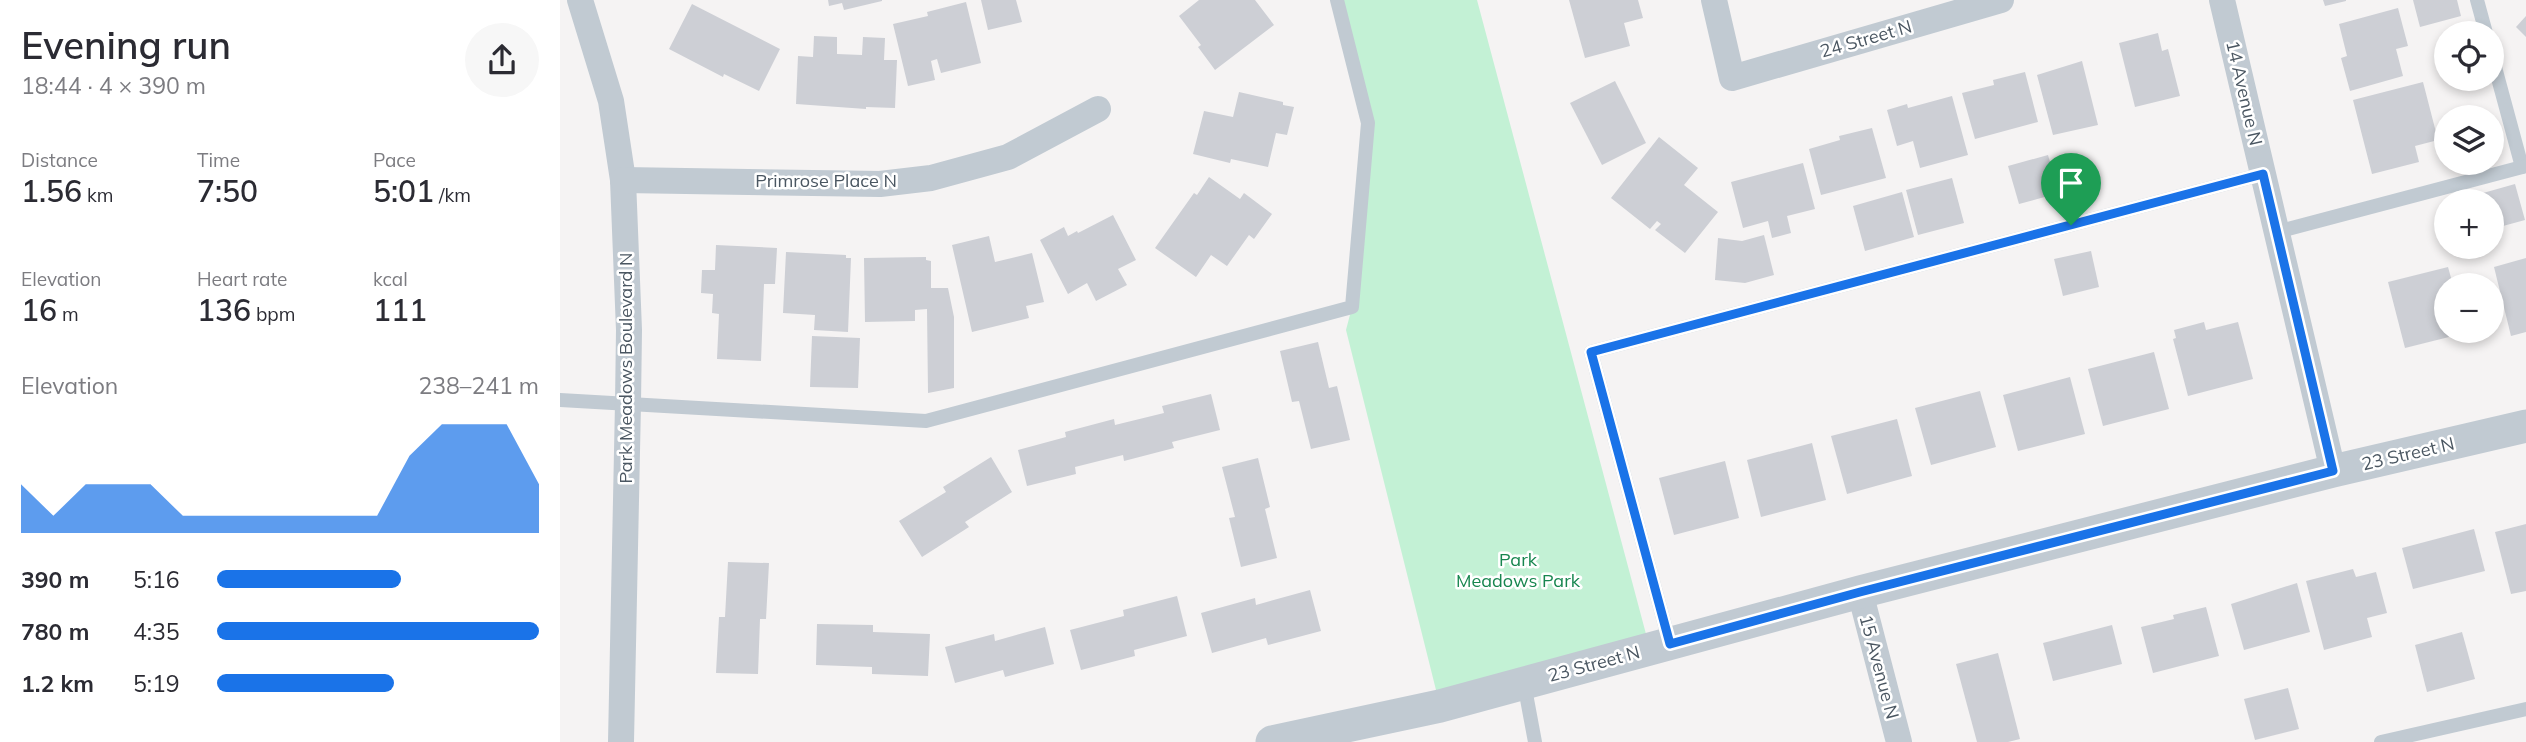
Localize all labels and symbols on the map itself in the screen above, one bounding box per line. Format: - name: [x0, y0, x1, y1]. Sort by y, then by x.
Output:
- street label: 24 Street N: [1817, 14, 1914, 63]
- street label: 14 Avenue N: [2221, 38, 2268, 148]
- pin: [2041, 153, 2101, 225]
- street label: Primrose Place N: [755, 169, 897, 192]
- street label: Park Meadows Boulevard N: [614, 252, 637, 484]
- street label: 23 Street N: [2359, 432, 2456, 475]
- park label: Park Meadows Park: [1456, 548, 1581, 592]
- street label: 15 Avenue N: [1855, 612, 1904, 722]
- street label: 23 Street N: [1545, 640, 1642, 687]

